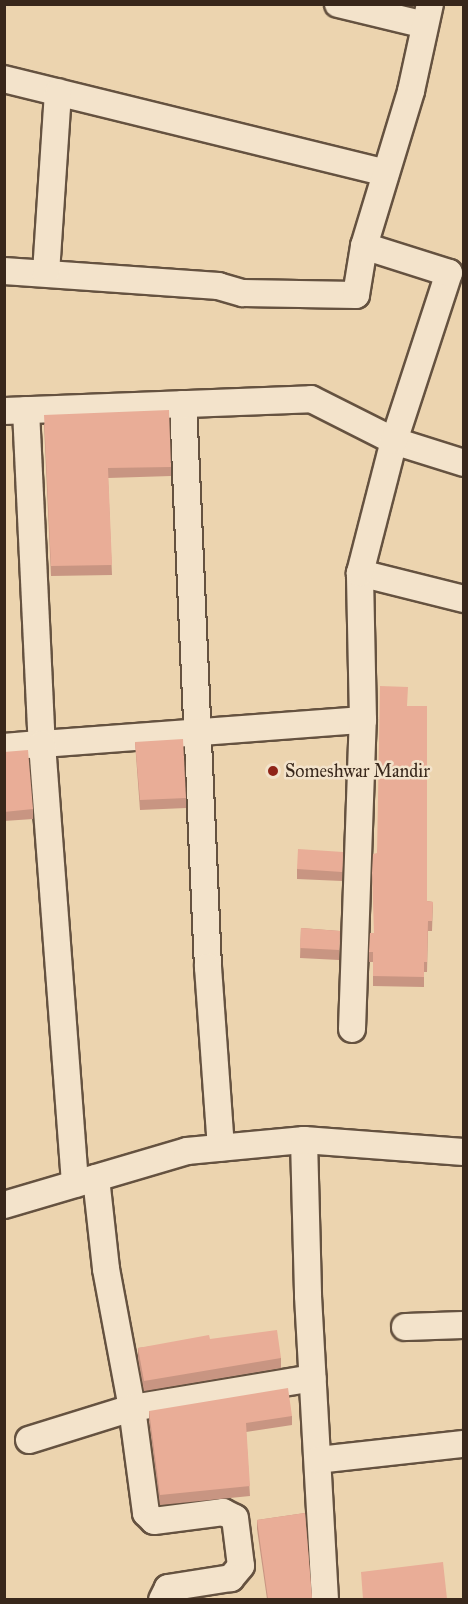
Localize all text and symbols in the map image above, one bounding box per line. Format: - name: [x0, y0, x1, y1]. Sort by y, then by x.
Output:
- place label: Someshwar Mandir: [285, 760, 430, 782]
- marker: Someshwar Mandir: [266, 764, 280, 778]

